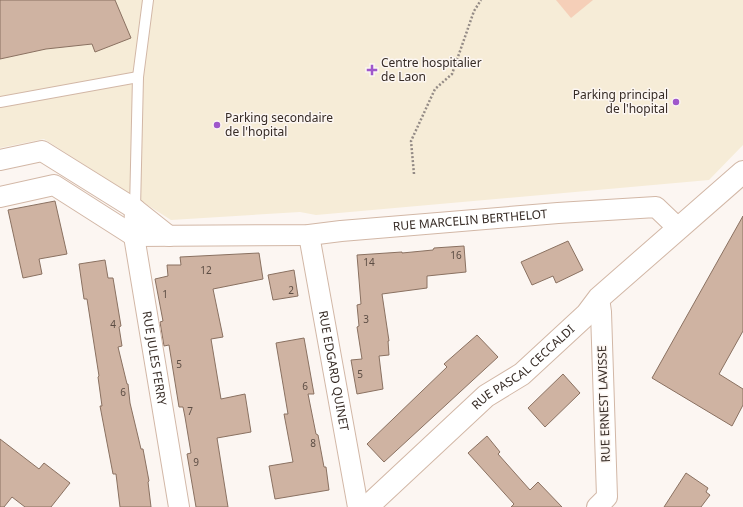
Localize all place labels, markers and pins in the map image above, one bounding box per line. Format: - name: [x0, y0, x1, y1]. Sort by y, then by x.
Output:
- place label: Centre hospitalier de Laon: [381, 54, 482, 85]
- marker: Centre hospitalier de Laon: [366, 64, 378, 76]
- place label: Parking principal de l'hopital: [573, 86, 668, 117]
- marker: Parking principal de l'hopital: [671, 97, 681, 107]
- place label: Parking secondaire de l'hopital: [225, 109, 333, 140]
- marker: Parking secondaire de l'hopital: [212, 120, 222, 130]

